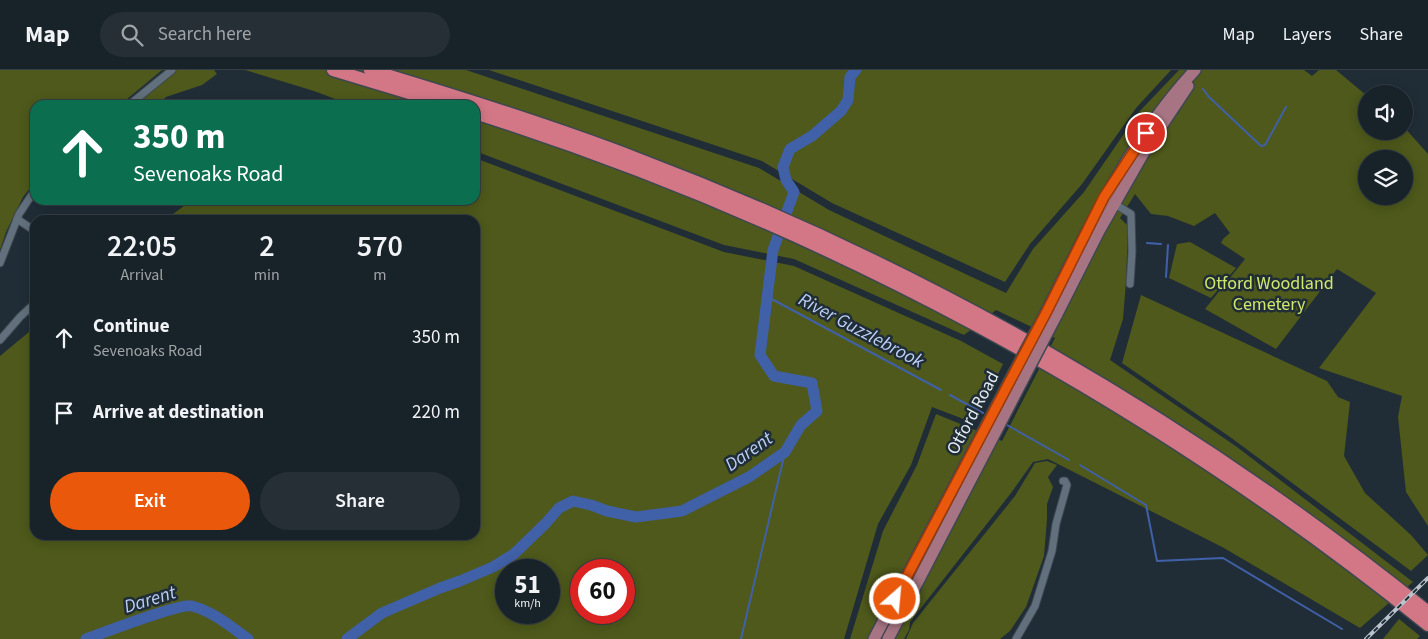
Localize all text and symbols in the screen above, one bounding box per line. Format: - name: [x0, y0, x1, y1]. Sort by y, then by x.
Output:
- search box: [100, 12, 450, 57]
- text: Map: [25, 17, 70, 52]
- icon: search: [118, 21, 146, 49]
- text: Search here: [158, 21, 251, 48]
- text: Map: [1223, 22, 1255, 47]
- text: Layers: [1283, 22, 1332, 47]
- text: Share: [1360, 22, 1403, 47]
- map controls: [1358, 85, 1413, 205]
- button: sound: [1358, 85, 1413, 140]
- text: 350 m: [133, 112, 225, 162]
- pin: [1125, 112, 1167, 154]
- icon: arrive: [1132, 119, 1160, 147]
- icon: ahead: [50, 120, 115, 185]
- button: layers: [1358, 150, 1413, 205]
- text: Sevenoaks Road: [133, 158, 283, 190]
- text: 22:05: [107, 225, 177, 268]
- text: 2: [259, 225, 275, 268]
- text: 570: [357, 225, 403, 268]
- text: Arrival: [120, 264, 163, 286]
- text: min: [254, 264, 280, 286]
- text: m: [373, 264, 387, 286]
- park label: Otford Woodland Cemetery: [1204, 271, 1334, 317]
- water label: River Guzzlebrook: [794, 287, 929, 376]
- text: Continue: [93, 313, 170, 340]
- icon: ahead: [50, 324, 78, 352]
- text: 350 m: [412, 324, 460, 351]
- text: Sevenoaks Road: [93, 340, 202, 362]
- street label: Otford Road: [941, 367, 1005, 459]
- icon: arrive: [50, 399, 78, 427]
- text: Arrive at destination: [93, 399, 264, 426]
- text: 220 m: [412, 399, 460, 426]
- water label: Darent: [720, 425, 779, 478]
- button: Exit: [50, 472, 250, 530]
- button: Share: [260, 472, 460, 530]
- speed limit sign: 60: [570, 559, 635, 624]
- text: 51: [514, 567, 541, 603]
- position arrow: [868, 572, 920, 624]
- water label: Darent: [121, 579, 180, 621]
- text: km/h: [514, 595, 541, 612]

